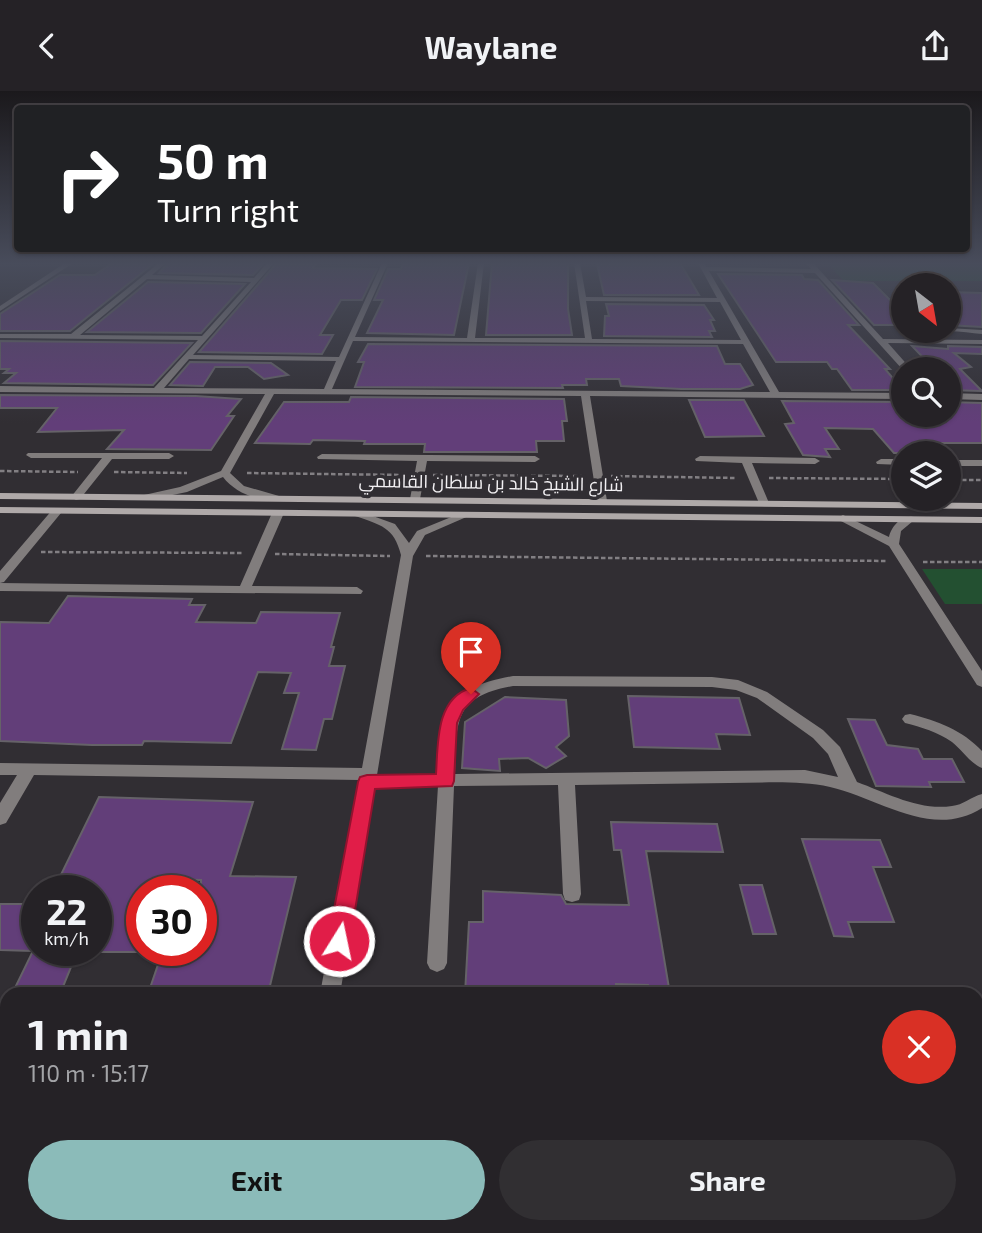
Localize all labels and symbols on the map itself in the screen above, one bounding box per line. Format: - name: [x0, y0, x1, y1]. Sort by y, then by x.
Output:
- north arrow: [891, 273, 961, 343]
- street label: شارع الشيخ خالد بن سلطان القاسمي: [358, 469, 624, 499]
- pin: [441, 622, 501, 694]
- speed limit sign: 30: [126, 875, 217, 966]
- position arrow: [302, 904, 376, 978]

